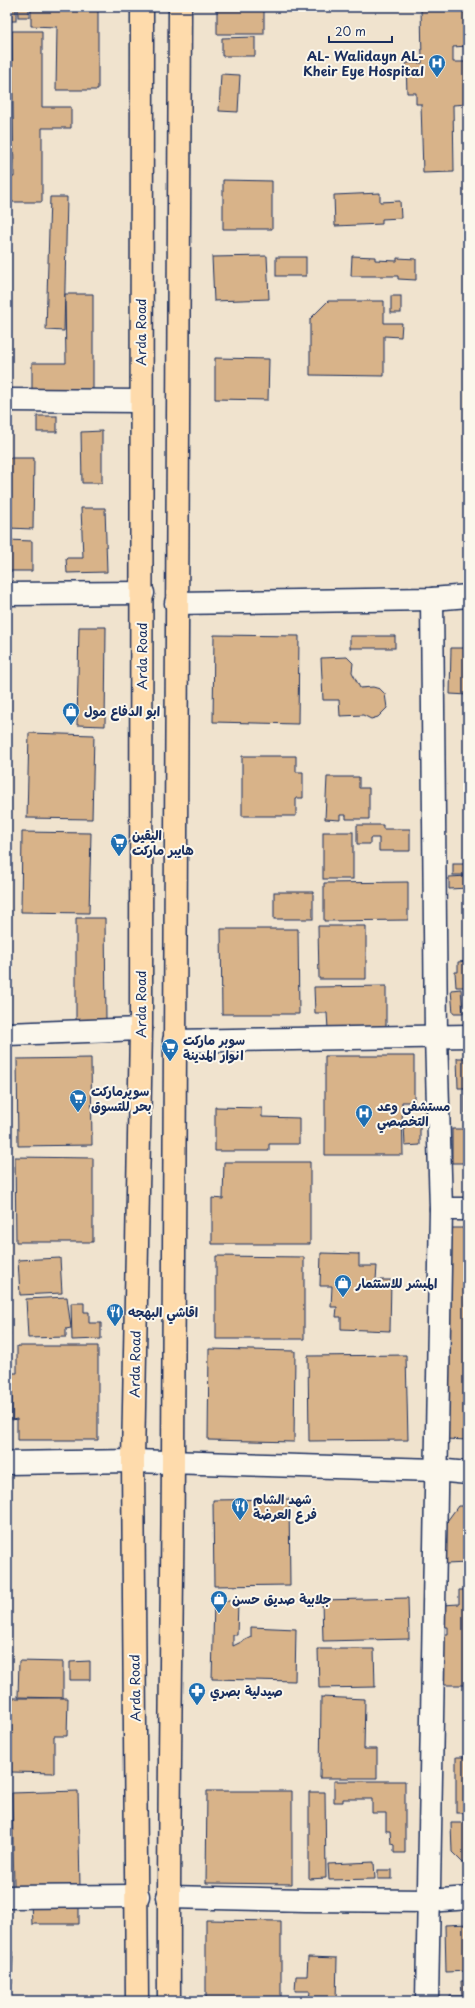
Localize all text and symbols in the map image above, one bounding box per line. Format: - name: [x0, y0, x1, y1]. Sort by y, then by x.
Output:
- scale bar: [329, 18, 392, 44]
- text: 20 m: [335, 22, 366, 40]
- place label: AL- Walidayn AL- Kheir Eye Hospital: [303, 46, 424, 80]
- hospital icon: AL- Walidayn AL- Kheir Eye Hospital: [427, 53, 447, 78]
- street label: Arda Road: [131, 298, 150, 366]
- street label: Arda Road: [132, 622, 151, 690]
- shop icon: ابو الدفاع مول: [61, 701, 81, 726]
- place label: ابو الدفاع مول: [84, 701, 160, 721]
- place label: اليقين هايبر ماركت: [132, 825, 194, 859]
- supermarket icon: اليقين هايبر ماركت: [109, 832, 129, 857]
- street label: Arda Road: [131, 970, 150, 1038]
- place label: سوبر ماركت انوار المدينة: [183, 1030, 245, 1064]
- supermarket icon: سوبر ماركت انوار المدينة: [160, 1037, 180, 1062]
- place label: سوپرمارکت بحر للتسوق: [91, 1081, 152, 1116]
- supermarket icon: سوپرمارکت بحر للتسوق: [68, 1088, 88, 1113]
- place label: مستشفى وعد التخصصي: [377, 1096, 450, 1134]
- hospital icon: مستشفى وعد التخصصي: [354, 1103, 374, 1128]
- shop icon: المبشر للاستثمار: [333, 1273, 353, 1298]
- place label: المبشر للاستثمار: [355, 1273, 437, 1292]
- restaurant icon: اقاشي البهجه: [105, 1302, 125, 1327]
- place label: اقاشي البهجه: [128, 1302, 198, 1325]
- street label: Arda Road: [124, 1330, 145, 1398]
- place label: شهد الشام فرع العرضة: [253, 1489, 317, 1524]
- restaurant icon: شهد الشام فرع العرضة: [230, 1496, 250, 1521]
- shop icon: جلابية صديق حسن: [209, 1589, 229, 1614]
- place label: جلابية صديق حسن: [232, 1589, 332, 1608]
- street label: Arda Road: [124, 1654, 145, 1722]
- pharmacy icon: صيدلية بصري: [187, 1681, 207, 1706]
- place label: صيدلية بصري: [210, 1681, 283, 1702]

